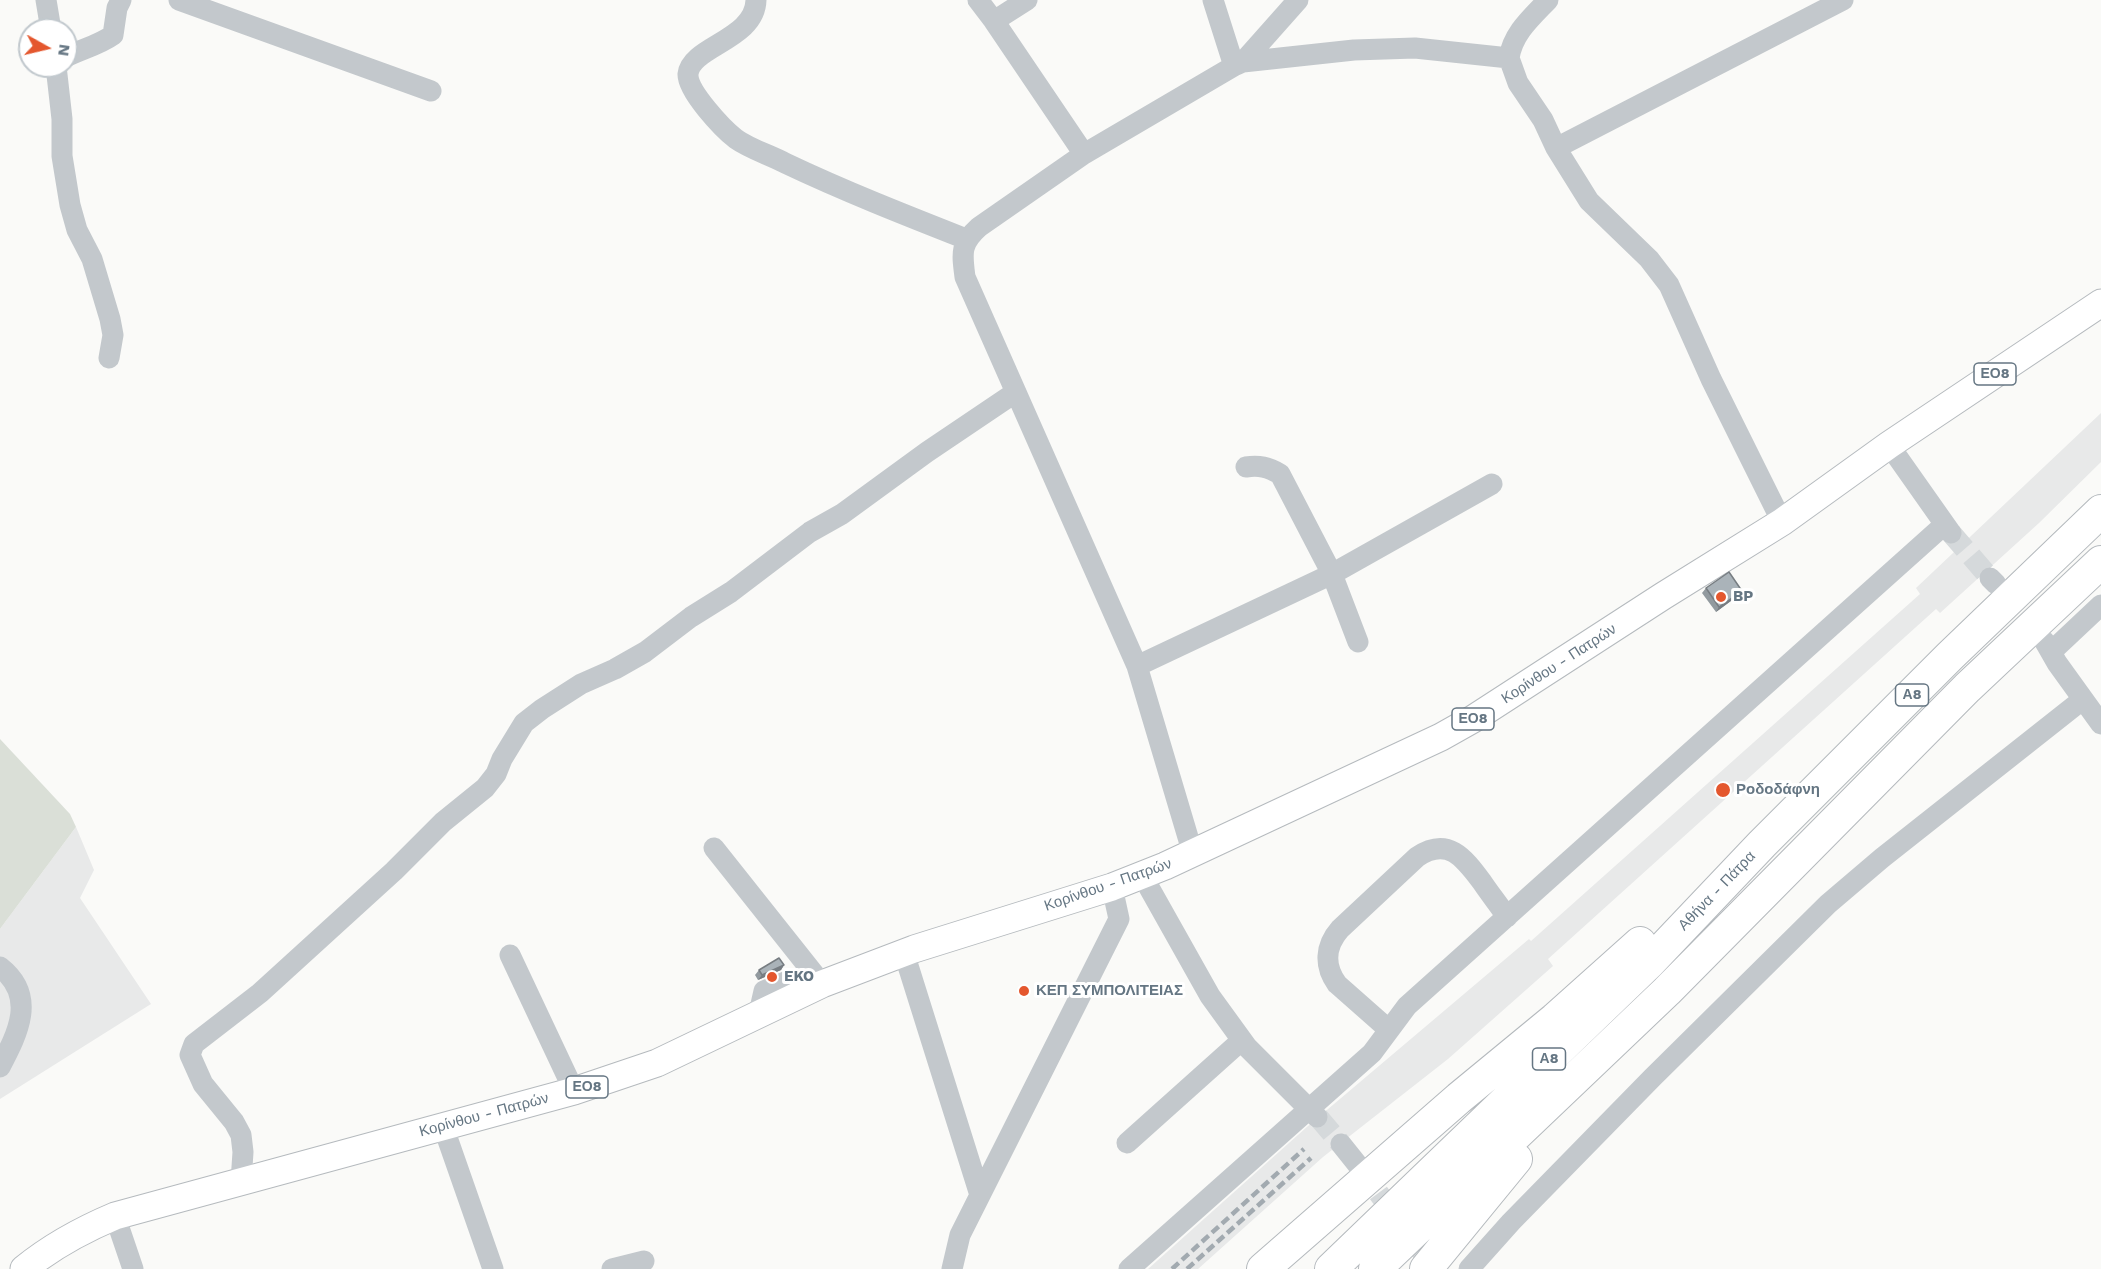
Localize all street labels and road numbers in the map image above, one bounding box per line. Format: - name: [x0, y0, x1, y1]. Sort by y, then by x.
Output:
- road number: ΕΟ8: [1974, 363, 2016, 385]
- street label: Κορίνθου - Πατρών: [1498, 620, 1620, 708]
- road number: Α8: [1896, 684, 1928, 706]
- road number: ΕΟ8: [1452, 708, 1494, 730]
- street label: Αθήνα - Πάτρα: [1675, 848, 1759, 934]
- street label: Κορίνθου - Πατρών: [1042, 855, 1174, 915]
- road number: Α8: [1532, 1048, 1566, 1070]
- road number: ΕΟ8: [566, 1076, 608, 1098]
- street label: Κορίνθου - Πατρών: [417, 1089, 551, 1141]

